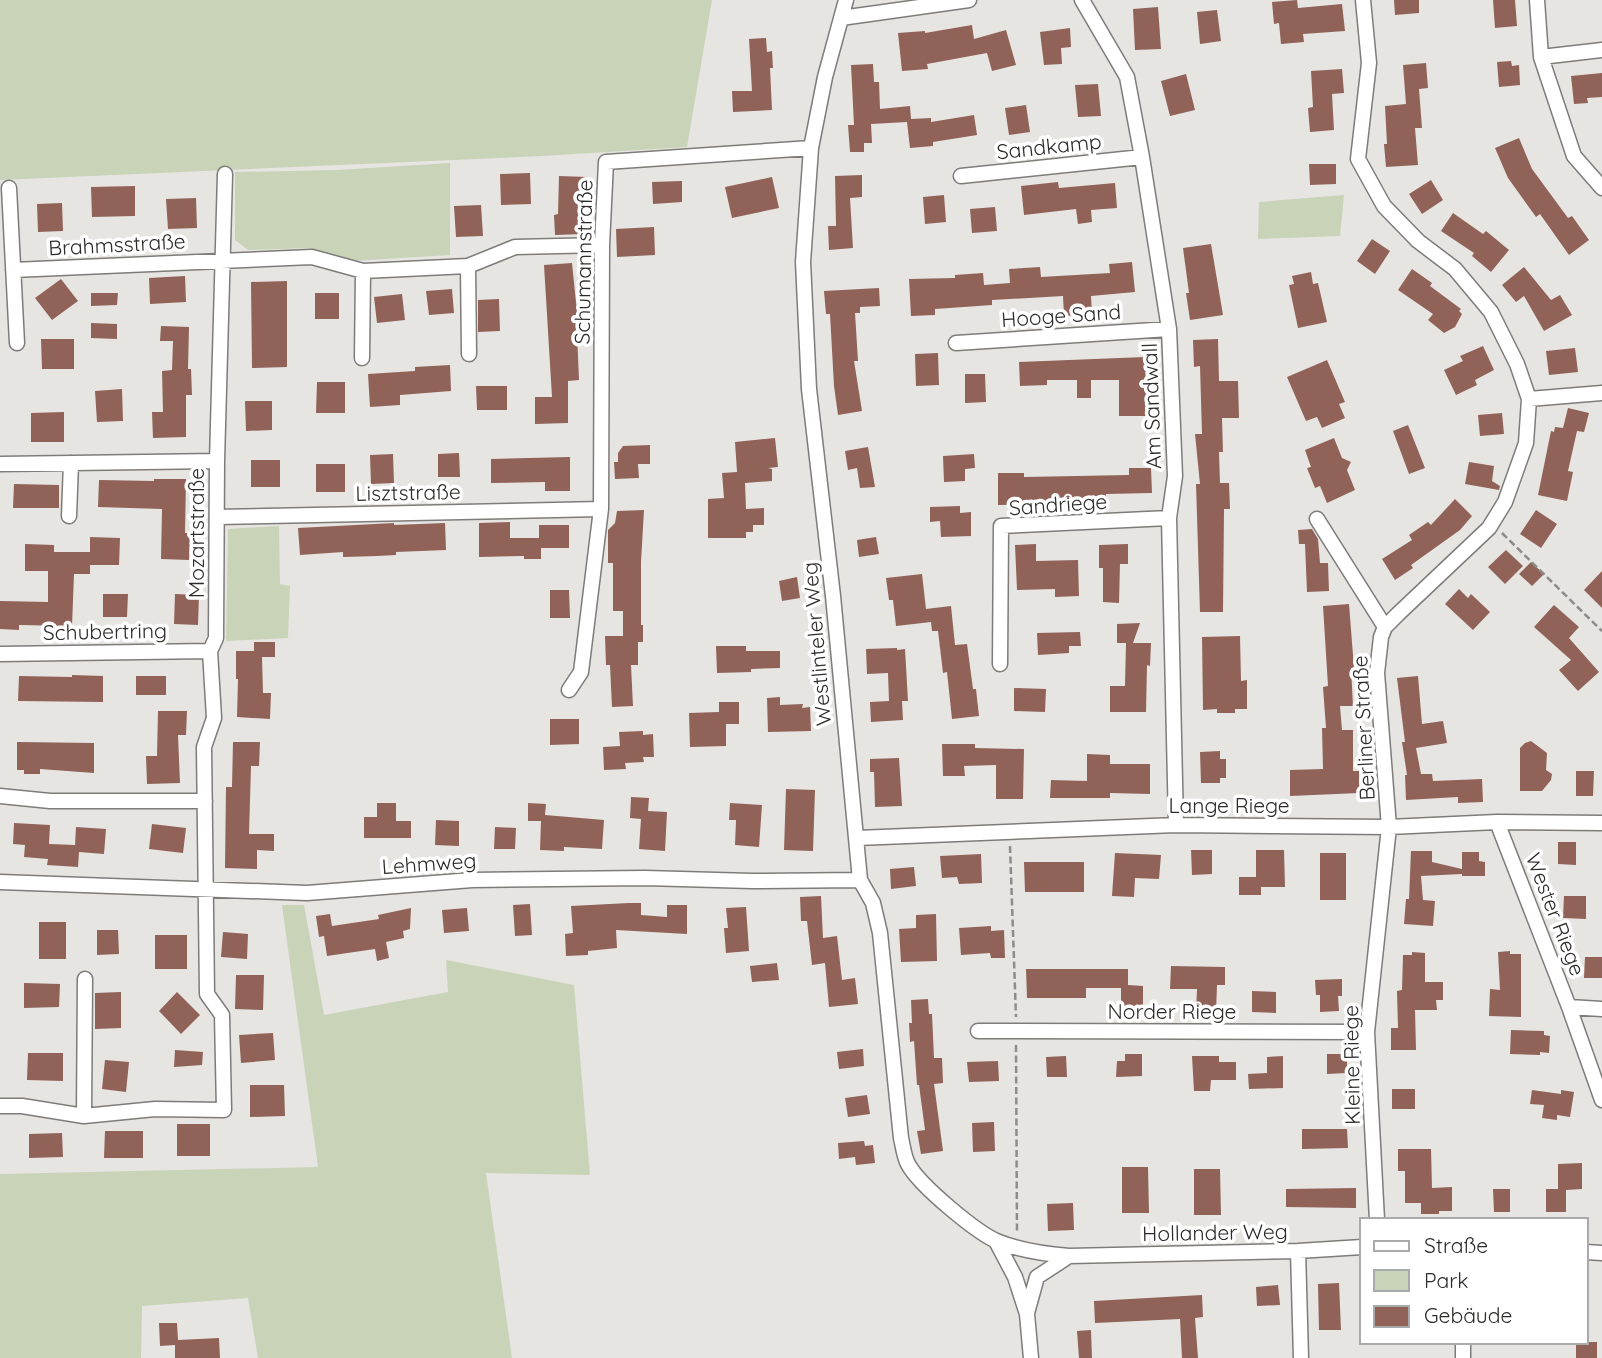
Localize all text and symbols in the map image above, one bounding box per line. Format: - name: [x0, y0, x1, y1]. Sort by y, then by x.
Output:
- street label: Sandkamp: [995, 128, 1103, 164]
- street label: Schumannstraße: [569, 179, 597, 345]
- street label: Brahmsstraße: [48, 227, 186, 261]
- street label: Hooge Sand: [1000, 298, 1122, 332]
- street label: Am Sandwall: [1136, 343, 1166, 469]
- street label: Mozartstraße: [183, 468, 209, 598]
- street label: Lisztstraße: [355, 478, 461, 506]
- street label: Sandriege: [1008, 488, 1108, 520]
- street label: Westlinteler Weg: [796, 561, 836, 727]
- street label: Schubertring: [43, 617, 167, 645]
- street label: Berliner Straße: [1346, 655, 1380, 801]
- street label: Lange Riege: [1168, 792, 1290, 818]
- street label: Lehmweg: [381, 847, 477, 879]
- street label: Wester Riege: [1521, 849, 1591, 979]
- street label: Norder Riege: [1108, 998, 1236, 1024]
- street label: Kleine Riege: [1337, 1005, 1365, 1125]
- street label: Hollander Weg: [1142, 1218, 1288, 1246]
- legend: [1360, 1218, 1588, 1344]
- text: Straße: [1424, 1232, 1488, 1258]
- text: Park: [1424, 1267, 1468, 1293]
- text: Gebäude: [1424, 1302, 1512, 1328]

